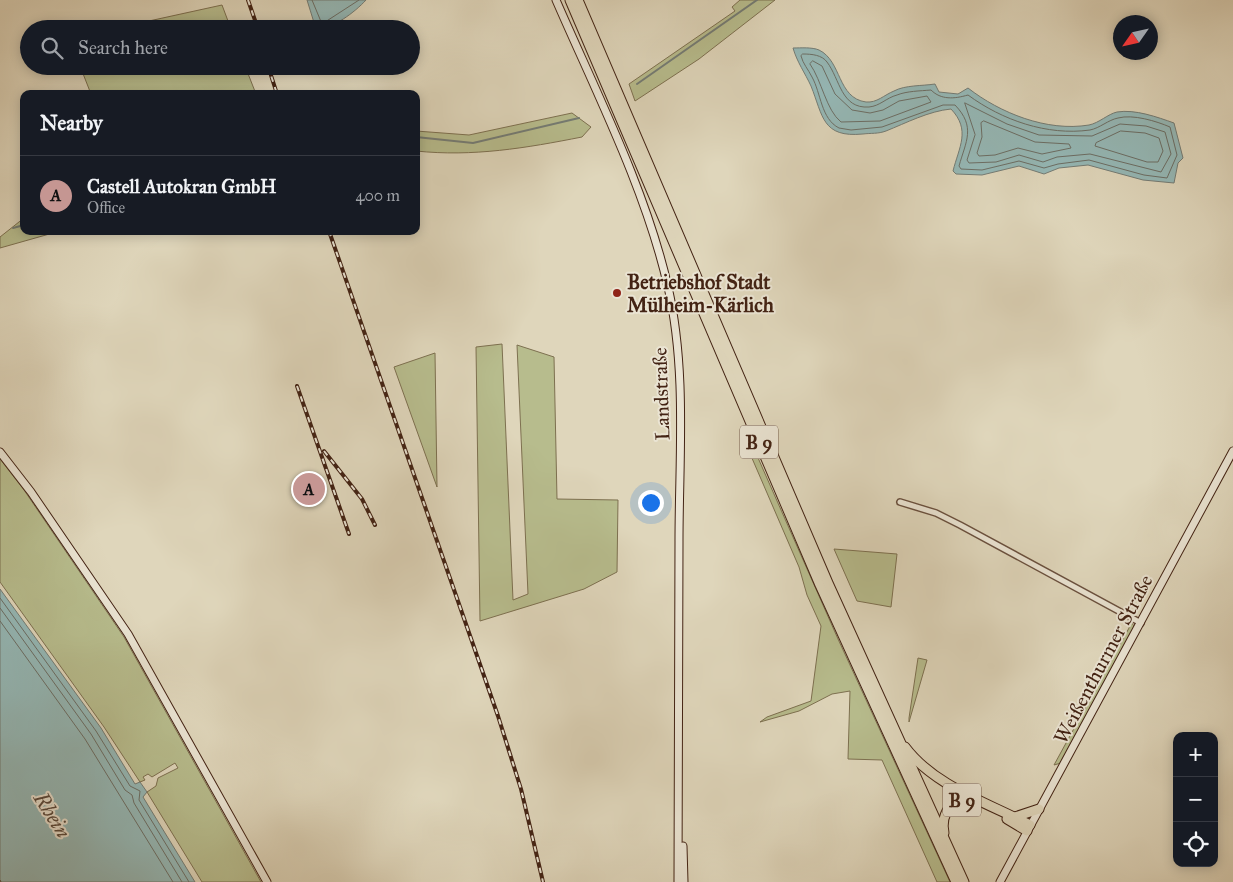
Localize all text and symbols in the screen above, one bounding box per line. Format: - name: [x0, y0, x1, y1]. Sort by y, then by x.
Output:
- north arrow: [1113, 15, 1158, 60]
- search box: [20, 20, 420, 75]
- icon: search: [38, 34, 66, 62]
- text: Search here: [78, 36, 168, 59]
- text: Nearby: [40, 110, 103, 136]
- text: Castell Autokran GmbH: [87, 175, 276, 198]
- text: A: [51, 186, 61, 205]
- text: 400 m: [356, 186, 400, 205]
- text: Office: [87, 198, 125, 217]
- place label: Betriebshof Stadt Mülheim-Kärlich: [627, 270, 775, 317]
- marker: Betriebshof Stadt Mülheim-Kärlich: [611, 287, 623, 299]
- street label: Landstraße: [647, 347, 675, 441]
- road number: B 9: [740, 426, 778, 458]
- pin: A: [293, 470, 325, 508]
- your location: [638, 490, 664, 516]
- street label: Weißenthurmer Straße: [1048, 570, 1158, 748]
- map controls: [1173, 732, 1218, 867]
- button: +: [1173, 732, 1218, 777]
- button: −: [1173, 777, 1218, 822]
- road number: B 9: [943, 784, 981, 816]
- water label: Rhein: [27, 786, 76, 843]
- button: locate: [1173, 822, 1218, 867]

